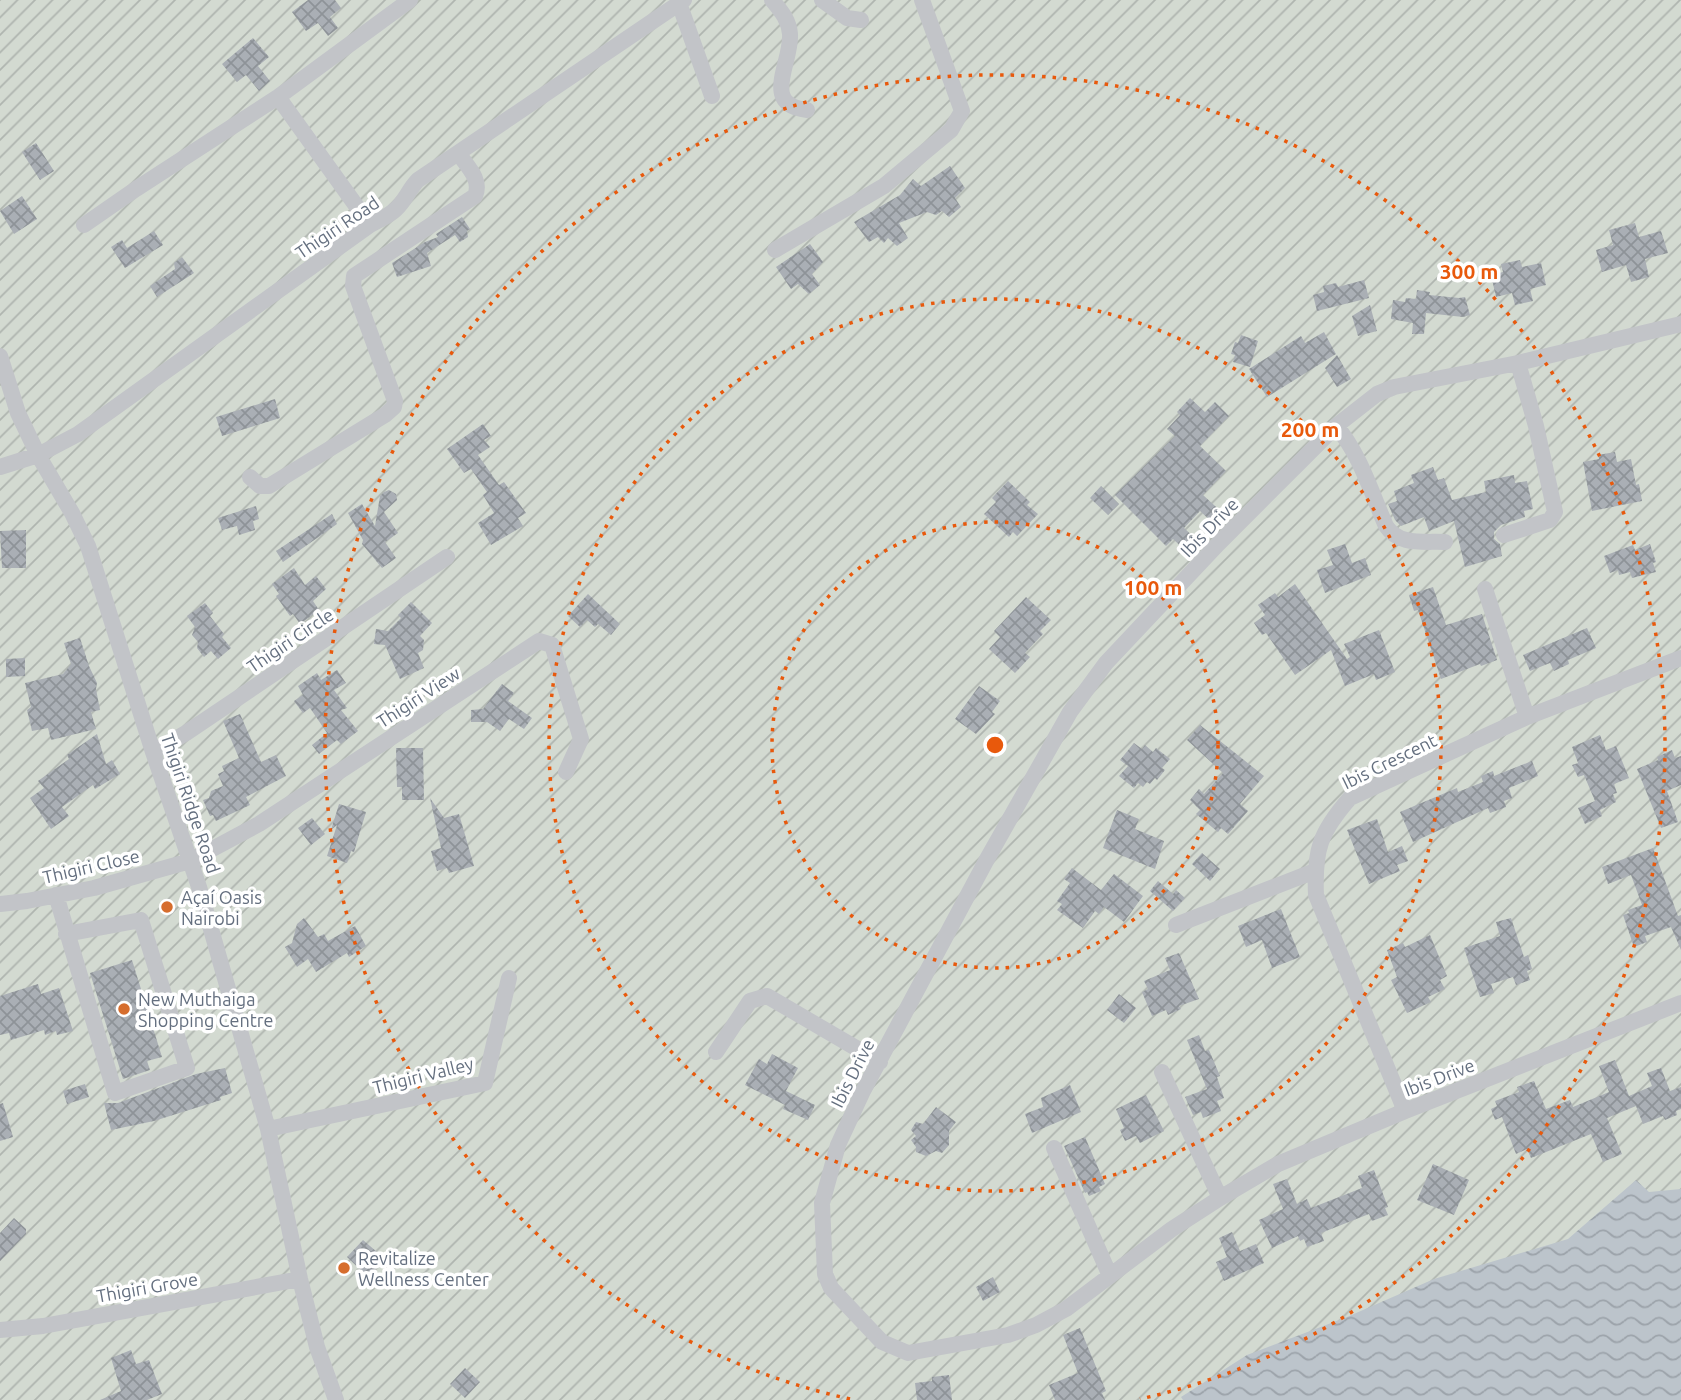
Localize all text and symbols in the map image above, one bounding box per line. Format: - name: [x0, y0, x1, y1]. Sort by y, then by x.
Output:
- street label: Thigiri Road: [292, 192, 382, 262]
- text: 300 m: [1440, 259, 1498, 283]
- text: 200 m: [1281, 417, 1339, 441]
- street label: Ibis Drive: [1176, 493, 1242, 561]
- text: 100 m: [1124, 575, 1182, 599]
- street label: Thigiri Circle: [243, 604, 337, 676]
- street label: Thigiri View: [373, 663, 463, 731]
- street label: Thigiri Ridge Road: [158, 730, 224, 876]
- street label: Ibis Crescent: [1338, 730, 1440, 792]
- centre of rings: [983, 733, 1007, 757]
- street label: Thigiri Close: [41, 845, 141, 887]
- place label: Açaí Oasis Nairobi: [181, 887, 262, 928]
- marker: Açaí Oasis Nairobi: [159, 899, 175, 915]
- place label: New Muthaiga Shopping Centre: [138, 989, 273, 1030]
- marker: New Muthaiga Shopping Centre: [116, 1001, 132, 1017]
- street label: Ibis Drive: [826, 1035, 878, 1111]
- street label: Thigiri Valley: [371, 1053, 476, 1097]
- street label: Ibis Drive: [1401, 1054, 1477, 1100]
- place label: Revitalize Wellness Center: [358, 1248, 489, 1289]
- marker: Revitalize Wellness Center: [336, 1260, 352, 1276]
- street label: Thigiri Grove: [95, 1268, 199, 1306]

